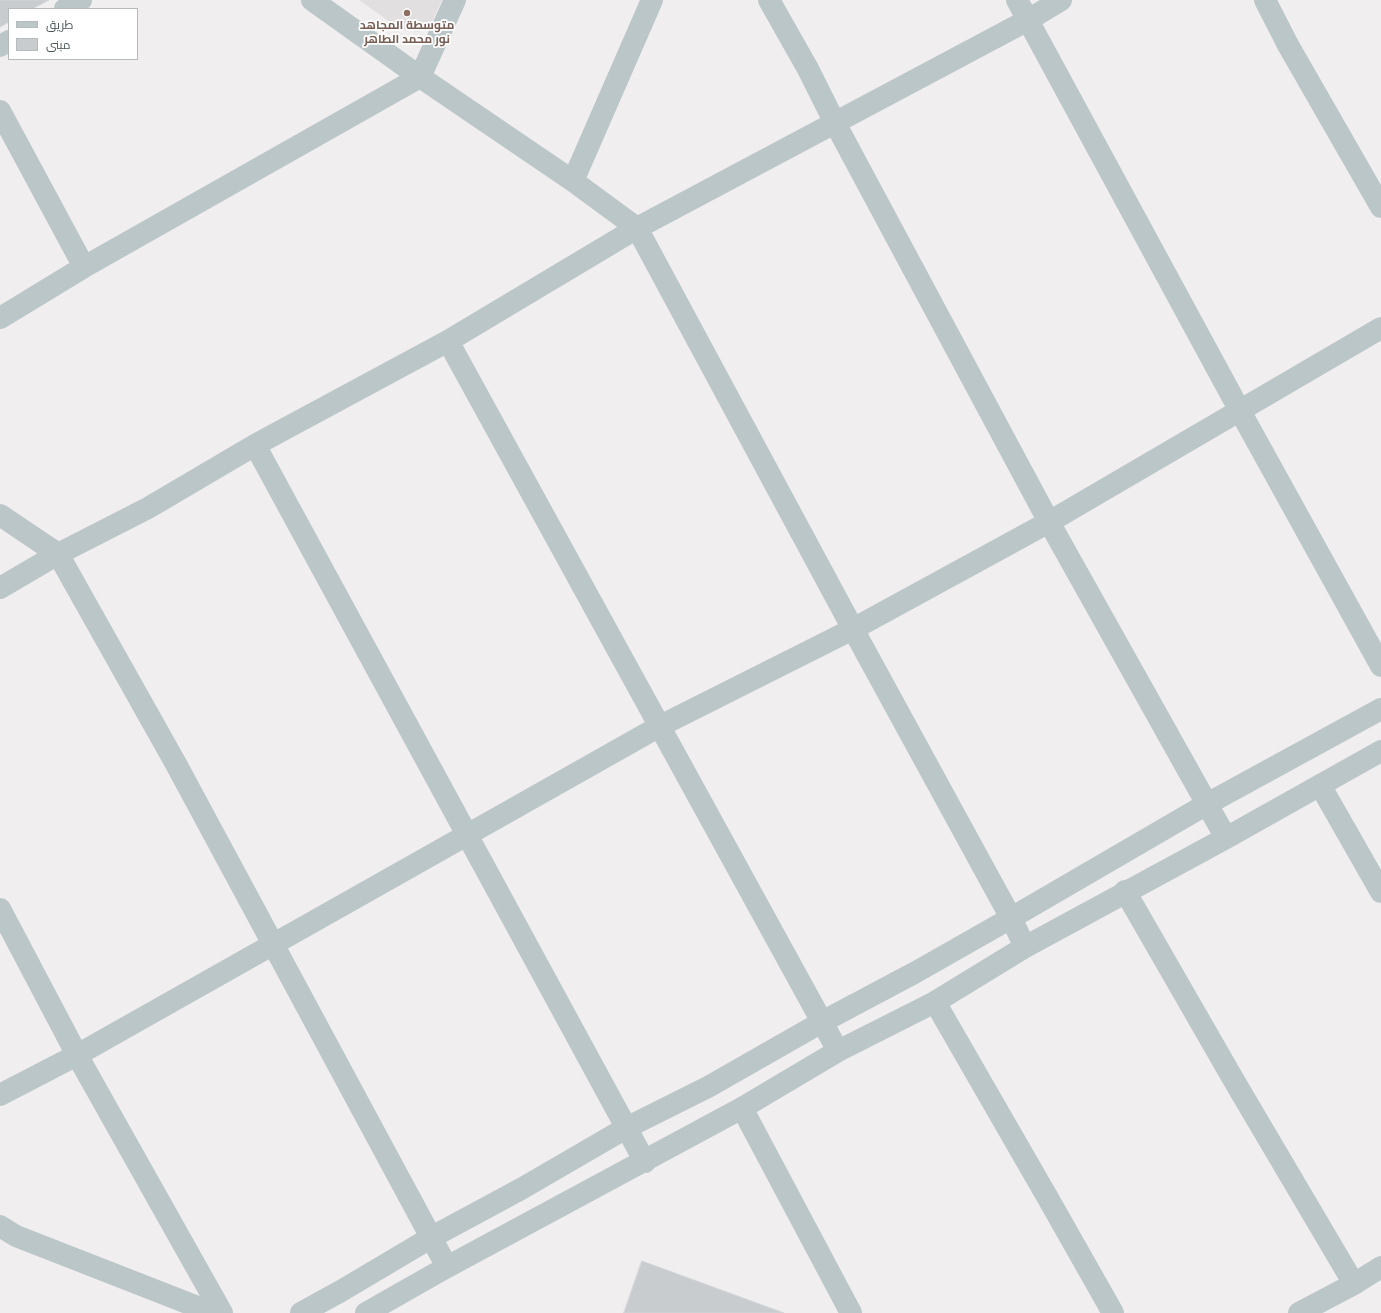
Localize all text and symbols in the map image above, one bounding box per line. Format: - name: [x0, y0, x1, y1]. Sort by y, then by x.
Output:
- legend: [8, 8, 138, 60]
- marker: متوسطة المجاهد نور محمد الطاهر: [402, 8, 412, 18]
- text: طريق: [46, 15, 73, 34]
- place label: متوسطة المجاهد نور محمد الطاهر: [360, 19, 454, 47]
- text: مبنى: [46, 35, 71, 54]

